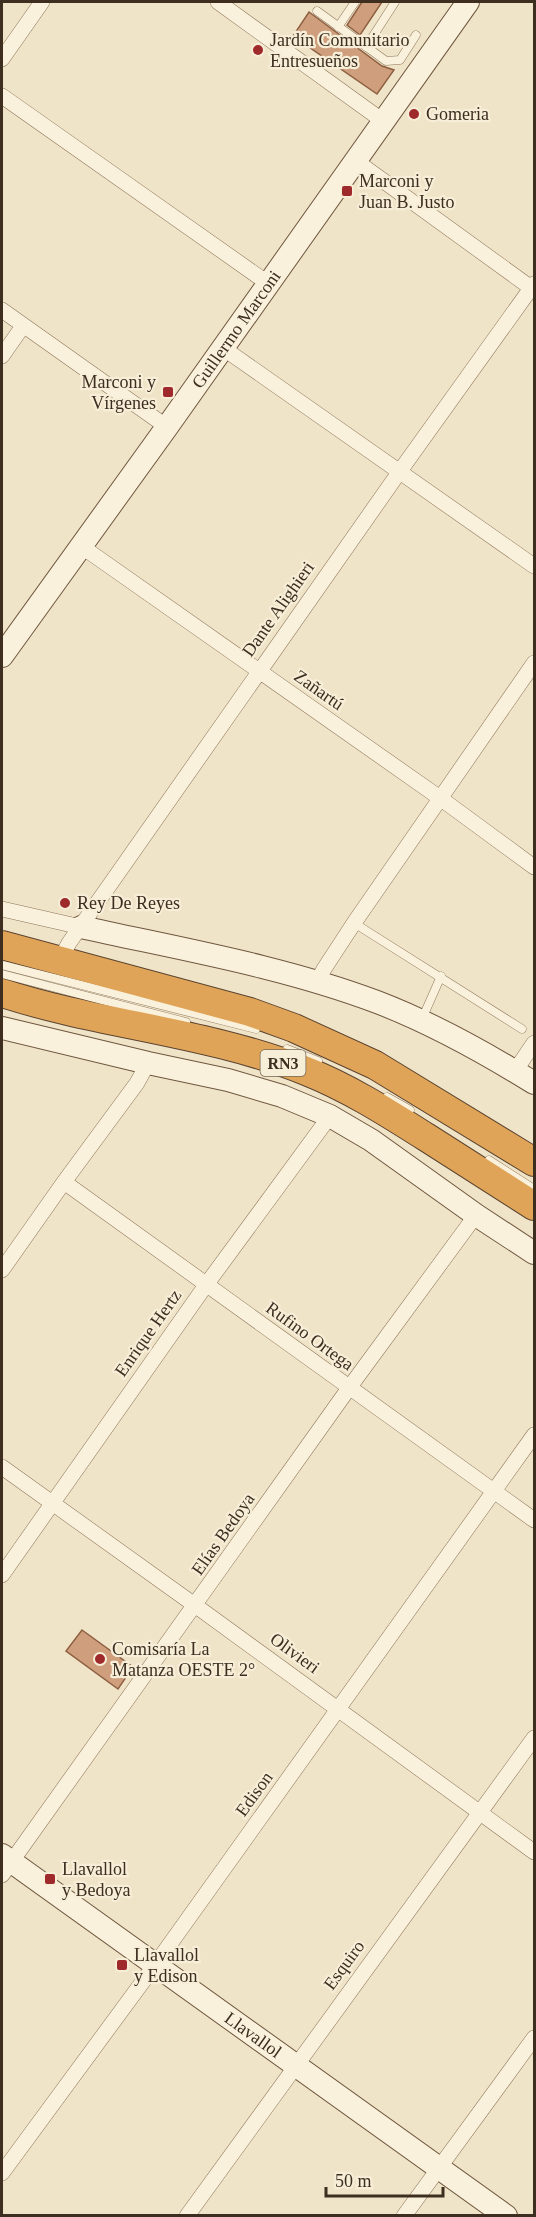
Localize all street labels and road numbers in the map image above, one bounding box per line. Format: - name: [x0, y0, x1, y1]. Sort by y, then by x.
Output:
- street label: Guillermo Marconi: [188, 267, 285, 392]
- street label: Dante Alighieri: [238, 558, 318, 660]
- street label: Zañartú: [290, 666, 348, 714]
- road number: RN3: [260, 1050, 306, 1076]
- street label: Enrique Hertz: [111, 1286, 185, 1380]
- street label: Rufino Ortega: [262, 1297, 358, 1375]
- street label: Elías Bedoya: [187, 1489, 259, 1579]
- street label: Olivieri: [266, 1628, 324, 1678]
- street label: Edison: [231, 1768, 277, 1820]
- street label: Esquiro: [319, 1936, 369, 1994]
- street label: Llavallol: [221, 2008, 285, 2062]

